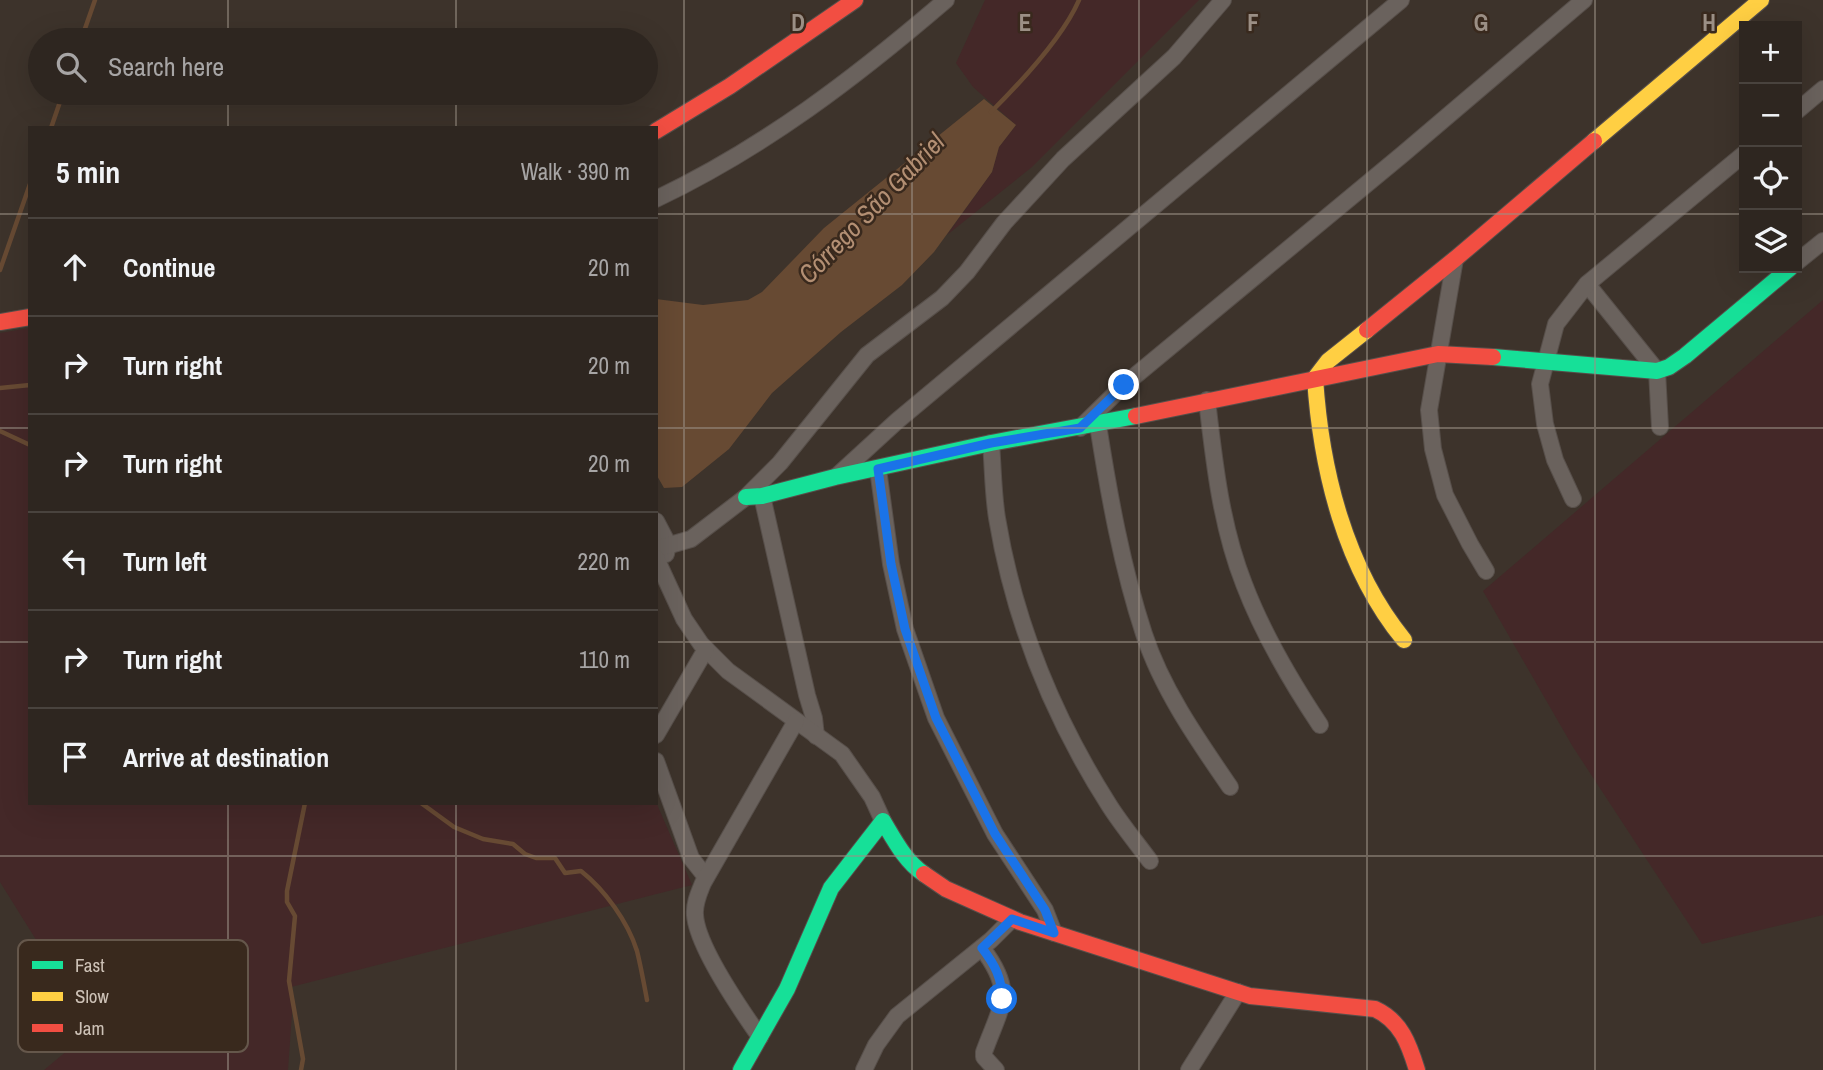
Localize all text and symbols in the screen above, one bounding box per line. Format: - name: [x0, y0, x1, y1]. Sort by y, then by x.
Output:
- text: D: [791, 7, 805, 38]
- text: E: [1019, 7, 1031, 38]
- text: F: [1247, 7, 1259, 38]
- text: G: [1474, 7, 1488, 38]
- text: H: [1702, 7, 1716, 38]
- map controls: [1739, 21, 1802, 273]
- button: +: [1739, 21, 1802, 84]
- search box: [28, 28, 658, 105]
- icon: search: [52, 48, 90, 86]
- text: Search here: [108, 49, 224, 84]
- button: −: [1739, 84, 1802, 147]
- water label: Córrego São Gabriel: [790, 124, 953, 291]
- button: locate: [1739, 147, 1802, 210]
- text: 5 min: [56, 152, 120, 192]
- text: Walk · 390 m: [521, 156, 630, 187]
- button: layers: [1739, 210, 1802, 273]
- icon: ahead: [56, 248, 94, 286]
- text: Continue: [123, 250, 215, 285]
- text: 20 m: [588, 252, 630, 283]
- icon: right: [56, 346, 94, 384]
- text: Turn right: [123, 348, 222, 383]
- text: 20 m: [588, 350, 630, 381]
- route end: [1108, 369, 1139, 400]
- icon: right: [56, 444, 94, 482]
- text: Turn right: [123, 446, 222, 481]
- text: 20 m: [588, 448, 630, 479]
- icon: left: [56, 542, 94, 580]
- text: Turn left: [123, 544, 207, 579]
- text: 220 m: [578, 546, 630, 577]
- icon: right: [56, 640, 94, 678]
- text: Turn right: [123, 642, 222, 677]
- text: 110 m: [579, 644, 630, 675]
- icon: arrive: [56, 738, 94, 776]
- text: Arrive at destination: [123, 740, 329, 775]
- legend: [18, 940, 248, 1052]
- text: Fast: [75, 952, 105, 978]
- text: Slow: [75, 983, 110, 1009]
- route start: [986, 983, 1017, 1014]
- text: Jam: [75, 1015, 104, 1041]

